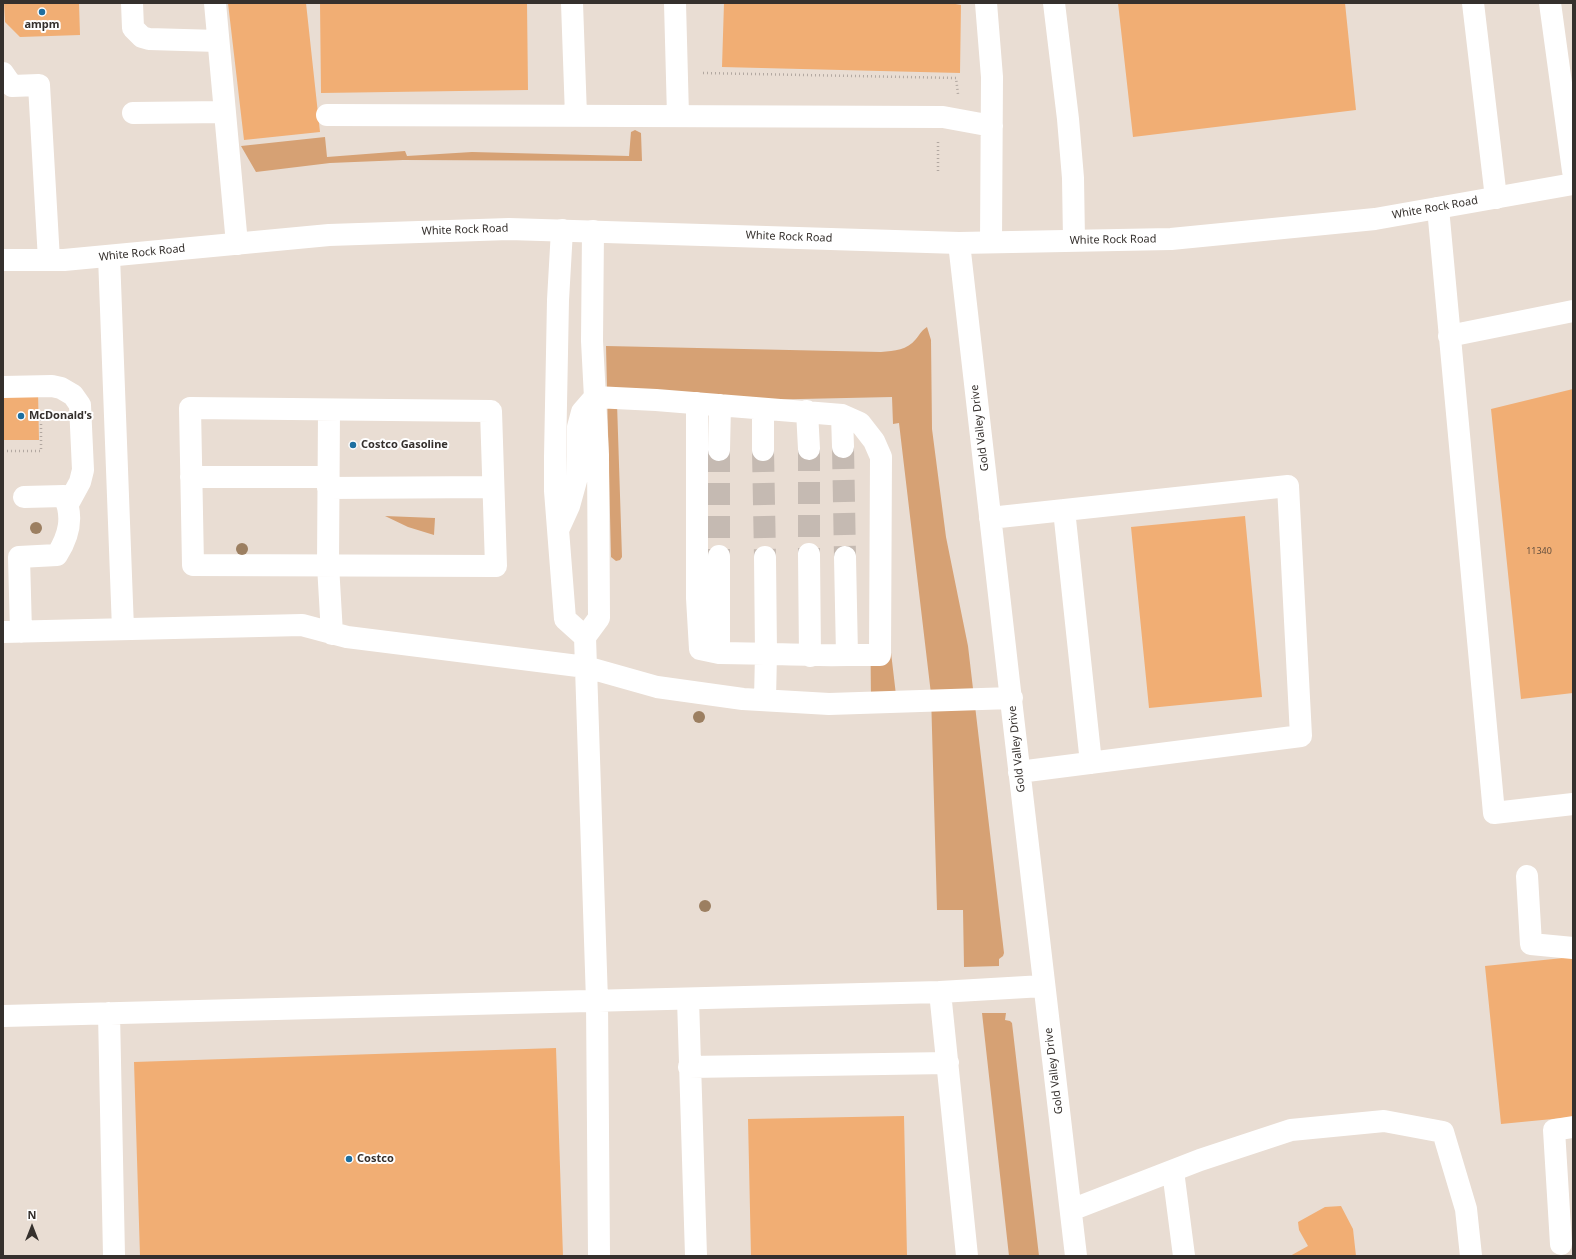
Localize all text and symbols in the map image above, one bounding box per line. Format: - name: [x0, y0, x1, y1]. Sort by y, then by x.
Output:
- marker: ampm: [37, 7, 47, 17]
- place label: ampm: [25, 18, 59, 32]
- street label: White Rock Road: [1391, 194, 1479, 222]
- street label: White Rock Road: [421, 222, 509, 238]
- street label: White Rock Road: [745, 229, 833, 245]
- street label: White Rock Road: [1069, 233, 1157, 247]
- street label: White Rock Road: [98, 242, 186, 264]
- street label: Gold Valley Drive: [968, 384, 992, 472]
- place label: McDonald's: [29, 409, 92, 423]
- marker: McDonald's: [16, 411, 26, 421]
- place label: Costco Gasoline: [361, 438, 448, 452]
- marker: Costco Gasoline: [348, 440, 358, 450]
- house number: 11340: [1526, 546, 1552, 556]
- street label: Gold Valley Drive: [1006, 705, 1028, 793]
- street label: Gold Valley Drive: [1042, 1027, 1066, 1115]
- place label: Costco: [357, 1152, 394, 1166]
- marker: Costco: [344, 1154, 354, 1164]
- north arrow: [12, 1207, 52, 1247]
- text: N: [28, 1207, 36, 1222]

